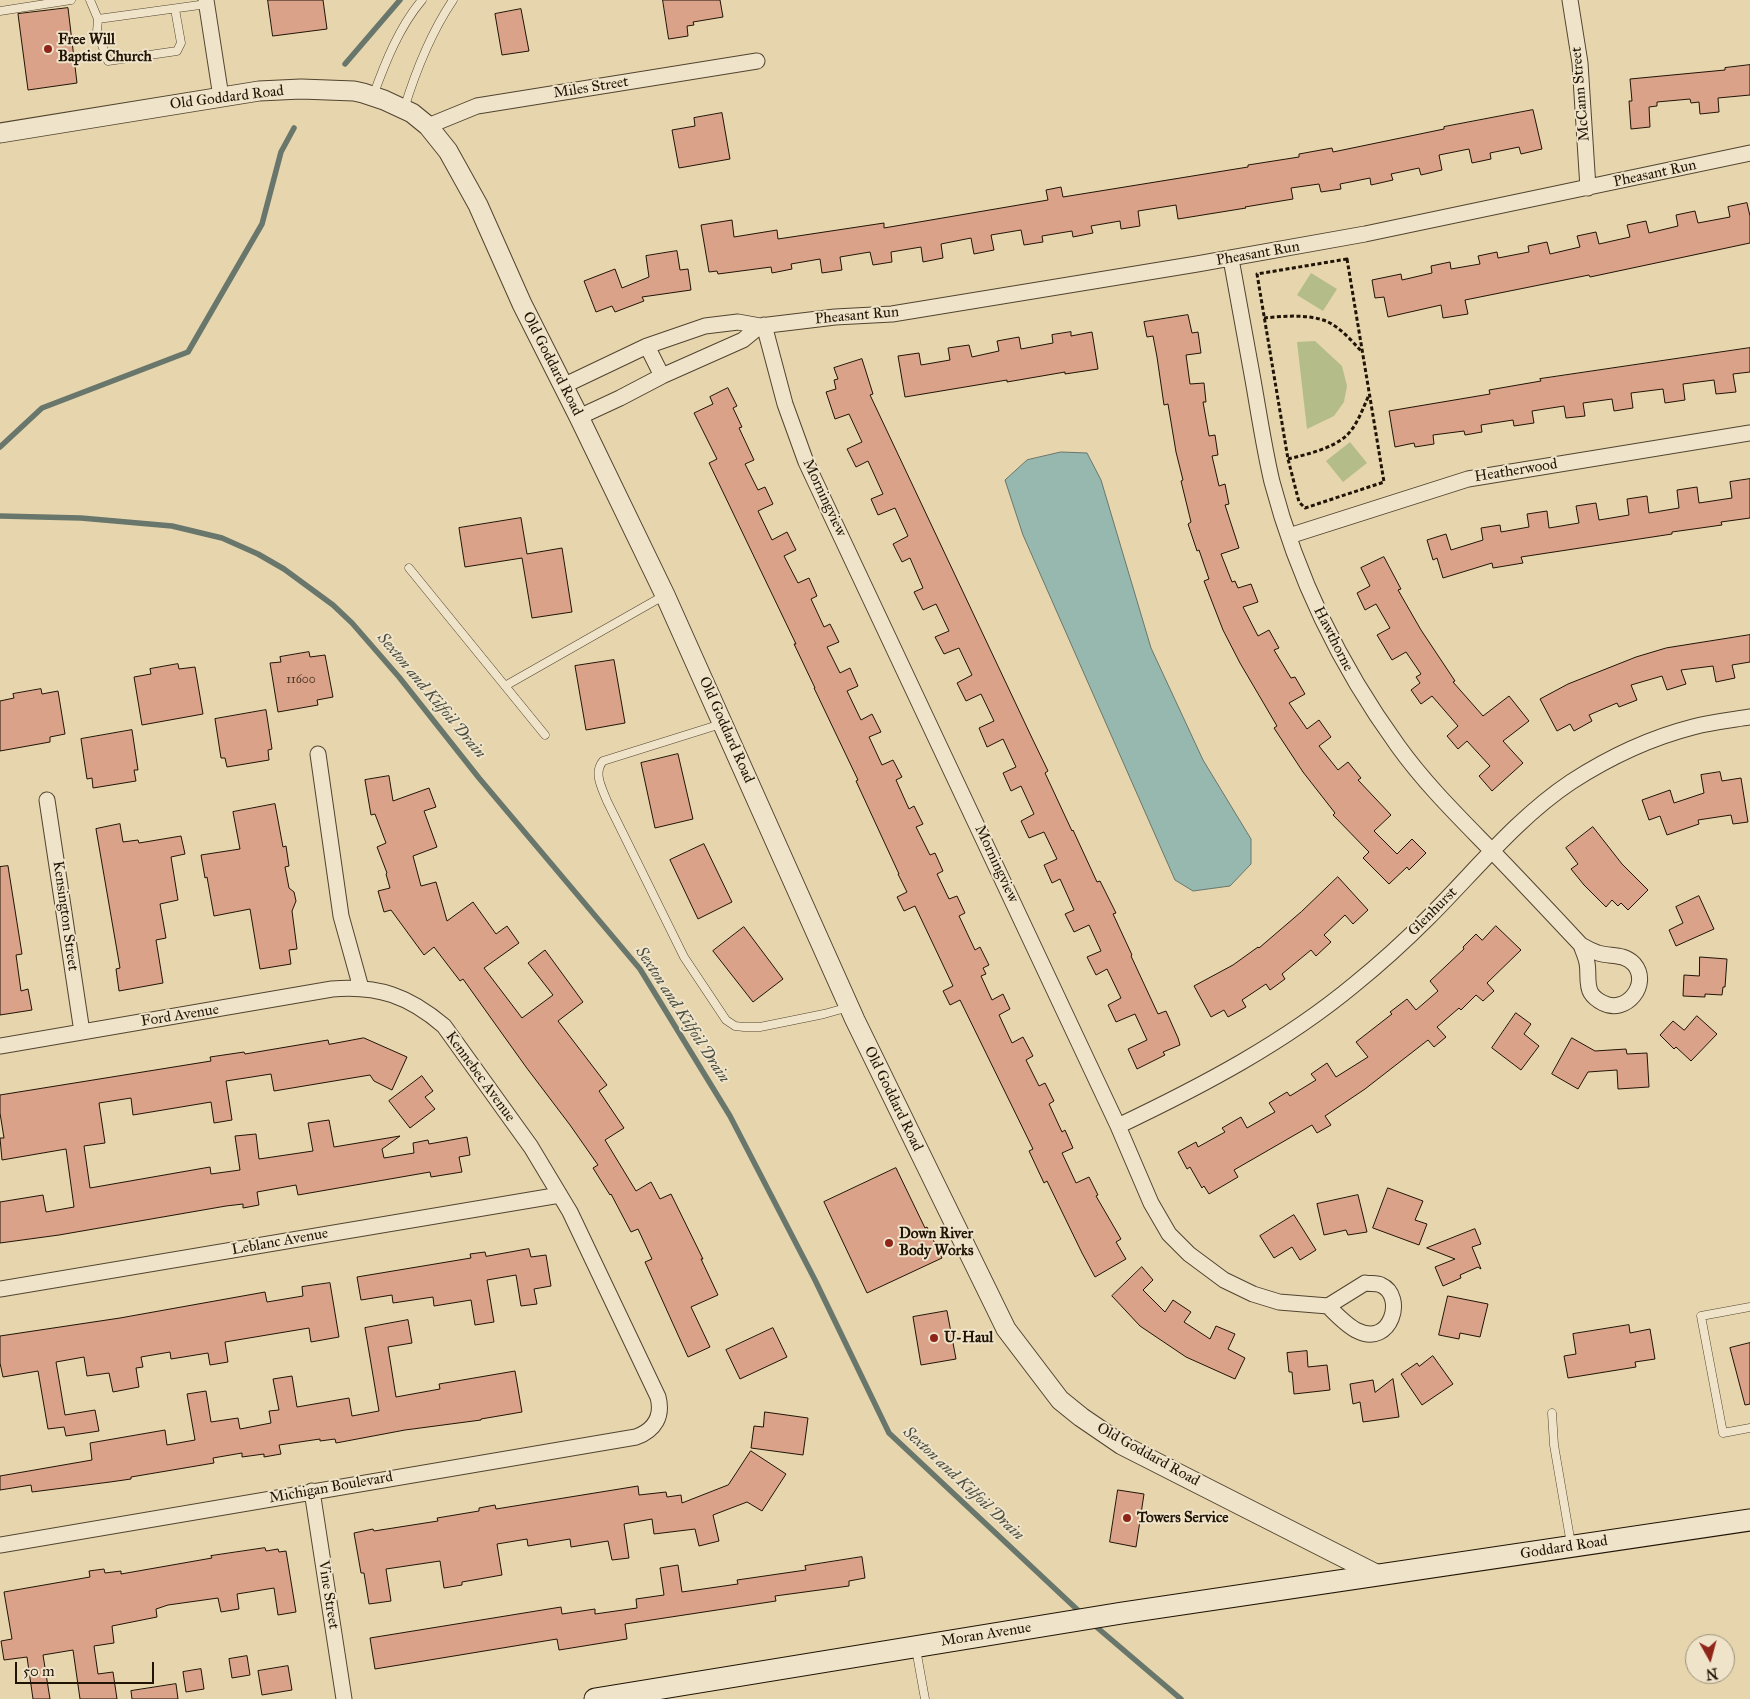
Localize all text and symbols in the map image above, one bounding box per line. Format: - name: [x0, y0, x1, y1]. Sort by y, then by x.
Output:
- place label: Free Will Baptist Church: [58, 31, 152, 66]
- marker: Free Will Baptist Church: [42, 43, 54, 55]
- street label: McCann Street: [1568, 46, 1594, 142]
- street label: Miles Street: [552, 73, 630, 103]
- street label: Old Goddard Road: [169, 82, 285, 114]
- street label: Pheasant Run: [1612, 156, 1698, 192]
- street label: Pheasant Run: [1215, 238, 1301, 270]
- street label: Pheasant Run: [814, 303, 900, 329]
- street label: Old Goddard Road: [518, 309, 586, 419]
- street label: Morningview: [798, 456, 850, 540]
- street label: Heatherwood: [1473, 456, 1559, 486]
- street label: Hawthorne: [1309, 604, 1357, 674]
- water label: Sexton and Kilfoil Drain: [373, 629, 489, 763]
- house number: 11600: [286, 673, 316, 687]
- street label: Old Goddard Road: [694, 674, 758, 786]
- street label: Morningview: [970, 822, 1022, 906]
- street label: Kensington Street: [48, 860, 82, 972]
- street label: Glenhurst: [1405, 884, 1461, 940]
- water label: Sexton and Kilfoil Drain: [631, 943, 733, 1087]
- street label: Ford Avenue: [140, 1001, 220, 1031]
- street label: Kennebec Avenue: [441, 1028, 519, 1126]
- street label: Old Goddard Road: [860, 1044, 926, 1154]
- street label: Leblanc Avenue: [230, 1225, 330, 1259]
- place label: Down River Body Works: [899, 1225, 973, 1260]
- marker: Down River Body Works: [883, 1237, 895, 1249]
- place label: U-Haul: [944, 1329, 993, 1347]
- marker: U-Haul: [928, 1332, 940, 1344]
- street label: Old Goddard Road: [1094, 1419, 1202, 1491]
- water label: Sexton and Kilfoil Drain: [899, 1423, 1027, 1545]
- street label: Michigan Boulevard: [268, 1468, 394, 1508]
- place label: Towers Service: [1137, 1509, 1228, 1527]
- marker: Towers Service: [1121, 1512, 1133, 1524]
- street label: Goddard Road: [1519, 1532, 1609, 1564]
- street label: Vine Street: [314, 1559, 342, 1631]
- street label: Moran Avenue: [940, 1619, 1032, 1651]
- north arrow: [1685, 1634, 1735, 1684]
- scale bar: [18, 1652, 156, 1684]
- text: 50 m: [23, 1662, 55, 1680]
- text: N: [1705, 1664, 1719, 1683]

